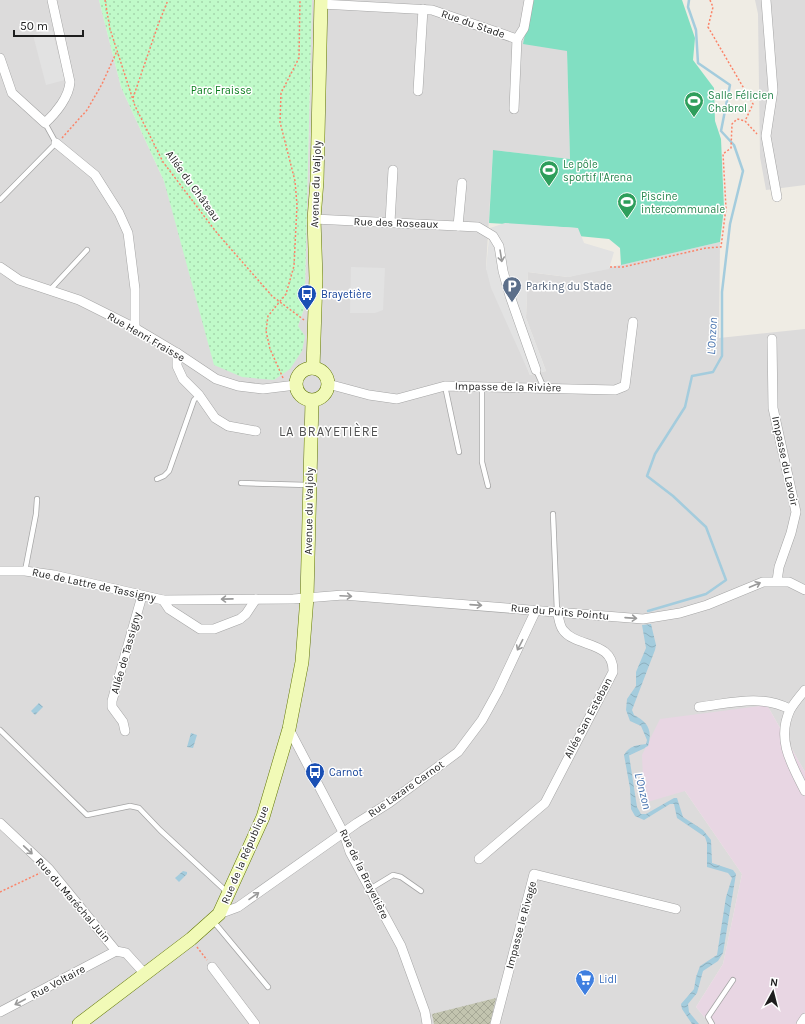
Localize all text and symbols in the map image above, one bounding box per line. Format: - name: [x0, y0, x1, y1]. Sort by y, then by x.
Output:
- street label: Rue du Stade: [439, 7, 507, 41]
- scale bar: [14, 12, 83, 38]
- text: 50 m: [20, 19, 48, 33]
- park label: Parc Fraisse: [191, 84, 252, 97]
- place label: Salle Félicien Chabrol: [708, 89, 774, 115]
- sports icon: Salle Félicien Chabrol: [683, 90, 705, 118]
- street label: Avenue du Valjoly: [308, 140, 324, 228]
- street label: Allée du Château: [163, 148, 223, 224]
- place label: Le pôle sportif l'Arena: [563, 158, 632, 184]
- sports icon: Le pôle sportif l'Arena: [538, 159, 560, 187]
- place label: Piscine intercommunale: [641, 190, 725, 216]
- sports icon: Piscine intercommunale: [616, 191, 638, 219]
- street label: Rue des Roseaux: [353, 215, 439, 231]
- one-way arrow: [497, 249, 505, 262]
- parking icon: Parking du Stade: [501, 275, 523, 303]
- place label: Parking du Stade: [526, 280, 612, 293]
- bus stop icon: Brayetière: [296, 283, 318, 311]
- place label: Brayetière: [321, 288, 372, 301]
- street label: Rue Henri Fraisse: [105, 310, 187, 365]
- water label: L'Onzon: [704, 317, 720, 355]
- street label: Impasse de la Rivière: [455, 380, 562, 394]
- street label: Impasse du Lavoir: [769, 415, 801, 507]
- district label: LA BRAYETIÈRE: [279, 422, 379, 439]
- street label: Avenue du Valjoly: [302, 467, 316, 555]
- street label: Rue de Lattre de Tassigny: [31, 566, 157, 604]
- one-way arrow: [749, 581, 761, 589]
- one-way arrow: [339, 592, 352, 599]
- one-way arrow: [221, 595, 234, 603]
- street label: Rue du Puits Pointu: [510, 601, 610, 623]
- one-way arrow: [469, 602, 482, 609]
- street label: Allée de Tassigny: [108, 611, 144, 695]
- one-way arrow: [624, 614, 637, 622]
- one-way arrow: [516, 639, 523, 651]
- street label: Allée San Esteban: [561, 676, 615, 760]
- street label: Rue Lazare Carnot: [365, 758, 447, 820]
- bus stop icon: Carnot: [304, 761, 326, 789]
- place label: Carnot: [329, 766, 363, 779]
- water label: L'Onzon: [632, 771, 654, 811]
- street label: Rue de la République: [218, 804, 272, 906]
- street label: Rue de la Brayetière: [337, 827, 392, 921]
- one-way arrow: [23, 845, 33, 854]
- street label: Rue du Maréchal Juin: [33, 855, 113, 945]
- street label: Impasse le Rivage: [503, 879, 539, 970]
- one-way arrow: [248, 892, 259, 900]
- street label: Rue Voltaire: [29, 962, 88, 1002]
- supermarket icon: Lidl: [574, 968, 596, 996]
- north arrow: [753, 972, 793, 1012]
- place label: Lidl: [599, 973, 617, 986]
- text: N: [769, 976, 779, 990]
- one-way arrow: [14, 999, 26, 1006]

